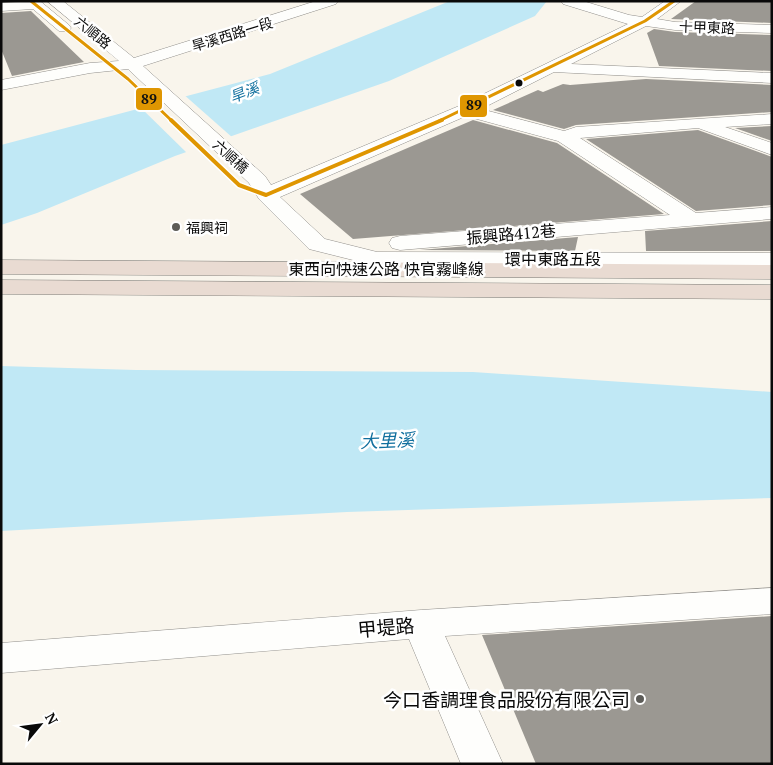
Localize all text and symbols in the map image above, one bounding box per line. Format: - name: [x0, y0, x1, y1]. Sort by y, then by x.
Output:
- street label: 六順路: [71, 11, 115, 53]
- street label: 旱溪西路一段: [189, 13, 275, 55]
- street label: 十甲東路: [679, 17, 735, 37]
- water label: 旱溪: [226, 77, 263, 107]
- unlabelled marker: [514, 78, 524, 88]
- line badge: 89: [135, 87, 163, 111]
- text: 89: [141, 89, 157, 108]
- line badge: 89: [459, 94, 488, 118]
- text: 89: [466, 95, 482, 114]
- street label: 六順橋: [209, 135, 253, 177]
- place label: 福興祠: [186, 218, 228, 237]
- street label: 振興路412巷: [465, 219, 557, 249]
- marker: 福興祠: [170, 221, 182, 233]
- street label: 環中東路五段: [505, 248, 601, 270]
- street label: 東西向快速公路 快官霧峰線: [288, 258, 484, 280]
- water label: 大里溪: [360, 427, 417, 453]
- street label: 甲堤路: [357, 612, 415, 642]
- place label: 今口香調理食品股份有限公司: [383, 687, 630, 712]
- marker: 今口香調理食品股份有限公司: [634, 693, 646, 705]
- north arrow: [15, 700, 65, 750]
- text: N: [41, 709, 63, 728]

